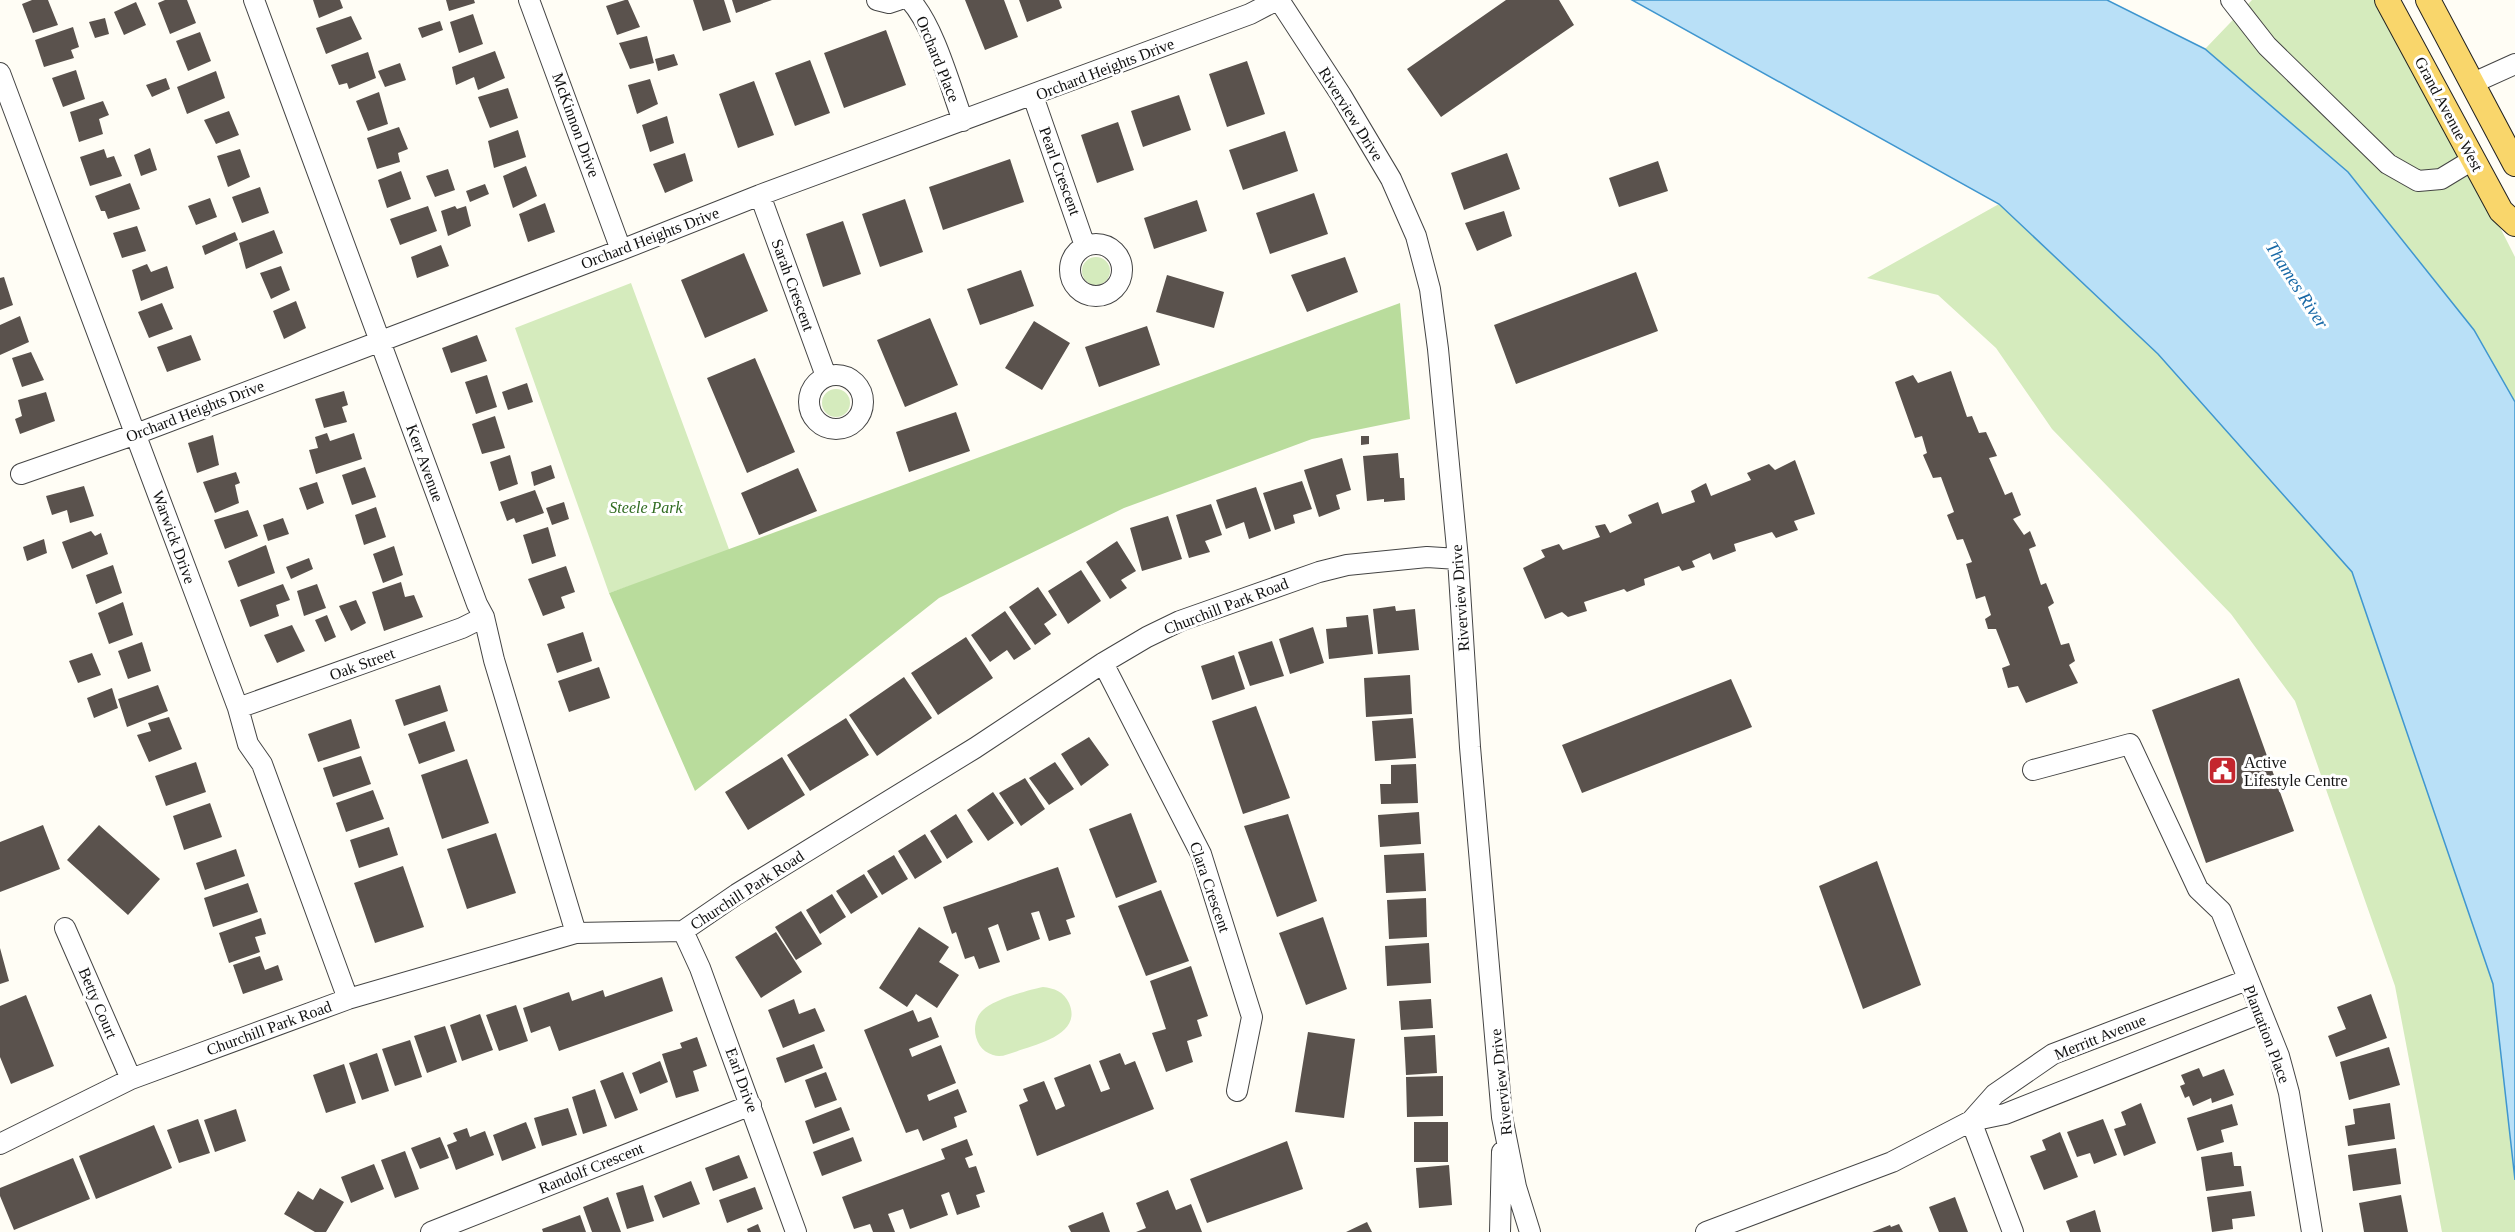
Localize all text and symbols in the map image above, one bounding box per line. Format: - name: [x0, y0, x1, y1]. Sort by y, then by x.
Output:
- street label: Orchard Place: [913, 14, 963, 104]
- street label: Orchard Heights Drive: [1034, 35, 1177, 104]
- street label: Grand Avenue West: [2412, 54, 2487, 175]
- street label: Riverview Drive: [1315, 64, 1387, 164]
- street label: McKinnon Drive: [549, 71, 603, 179]
- street label: Pearl Crescent: [1036, 124, 1084, 218]
- street label: Orchard Heights Drive: [579, 204, 722, 273]
- street label: Sarah Crescent: [769, 237, 818, 334]
- water label: Thames River: [2262, 238, 2333, 333]
- street label: Orchard Heights Drive: [124, 377, 267, 446]
- street label: Kerr Avenue: [403, 422, 447, 504]
- street label: Warwick Drive: [149, 488, 199, 586]
- park label: Steele Park: [609, 499, 684, 516]
- street label: Riverview Drive: [1448, 544, 1472, 652]
- street label: Churchill Park Road: [1162, 574, 1290, 638]
- street label: Oak Street: [327, 644, 397, 684]
- place label: Active Lifestyle Centre: [2244, 754, 2348, 790]
- public building icon: Active Lifestyle Centre: [2207, 755, 2239, 787]
- street label: Clara Crescent: [1187, 839, 1234, 935]
- street label: Churchill Park Road: [687, 847, 807, 933]
- street label: Betty Court: [75, 965, 121, 1042]
- street label: Plantation Place: [2241, 983, 2293, 1085]
- street label: Churchill Park Road: [204, 998, 334, 1058]
- street label: Merritt Avenue: [2052, 1011, 2148, 1063]
- street label: Riverview Drive: [1487, 1028, 1515, 1136]
- street label: Earl Drive: [723, 1046, 761, 1114]
- street label: Randolf Crescent: [536, 1139, 646, 1197]

